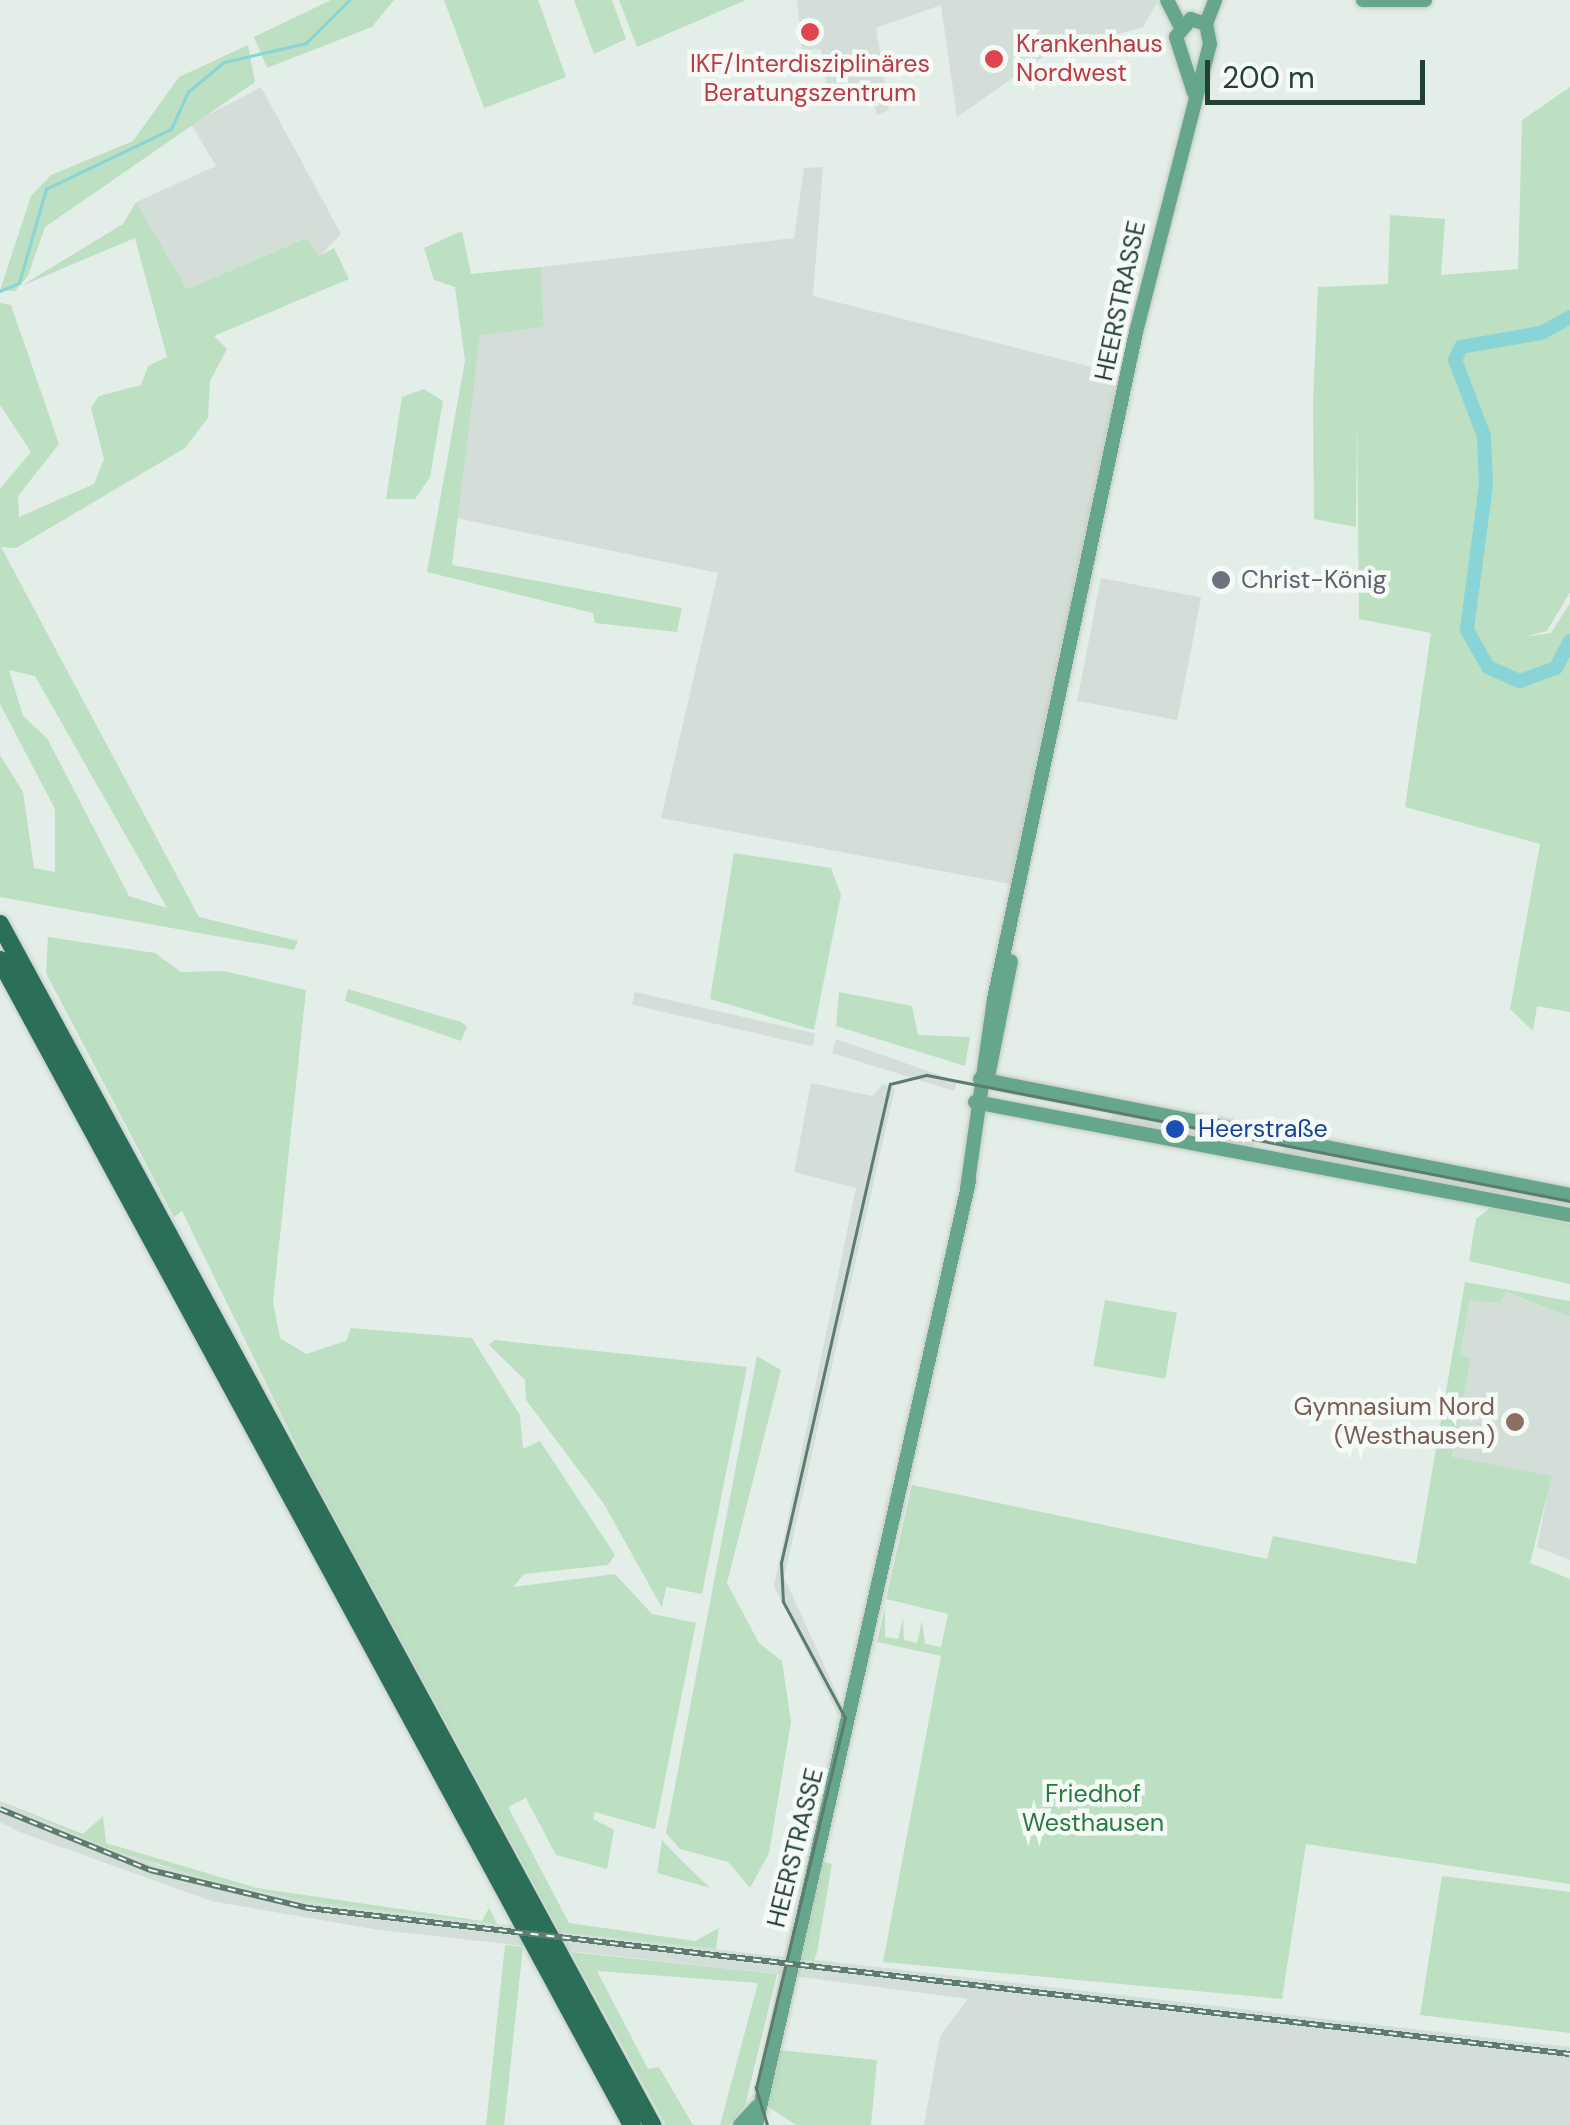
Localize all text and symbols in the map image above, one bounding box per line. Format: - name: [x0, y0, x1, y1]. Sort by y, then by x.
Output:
- marker: IKF/Interdisziplinäres Beratungszentrum: [797, 19, 823, 45]
- place label: Krankenhaus Nordwest: [1016, 30, 1163, 89]
- scale bar: [1210, 40, 1430, 102]
- marker: Krankenhaus Nordwest: [981, 46, 1007, 72]
- place label: IKF/Interdisziplinäres Beratungszentrum: [690, 50, 930, 109]
- text: 200 m: [1222, 58, 1315, 97]
- street label: HEERSTRASSE: [1089, 218, 1153, 384]
- place label: Christ-König: [1241, 565, 1387, 595]
- marker: Christ-König: [1210, 569, 1232, 591]
- place label: Heerstraße: [1198, 1114, 1328, 1144]
- marker: Heerstraße: [1162, 1116, 1188, 1142]
- place label: Gymnasium Nord (Westhausen): [1294, 1393, 1495, 1452]
- marker: Gymnasium Nord (Westhausen): [1504, 1411, 1526, 1433]
- street label: HEERSTRASSE: [762, 1765, 830, 1931]
- park label: Friedhof Westhausen: [1022, 1780, 1164, 1839]

